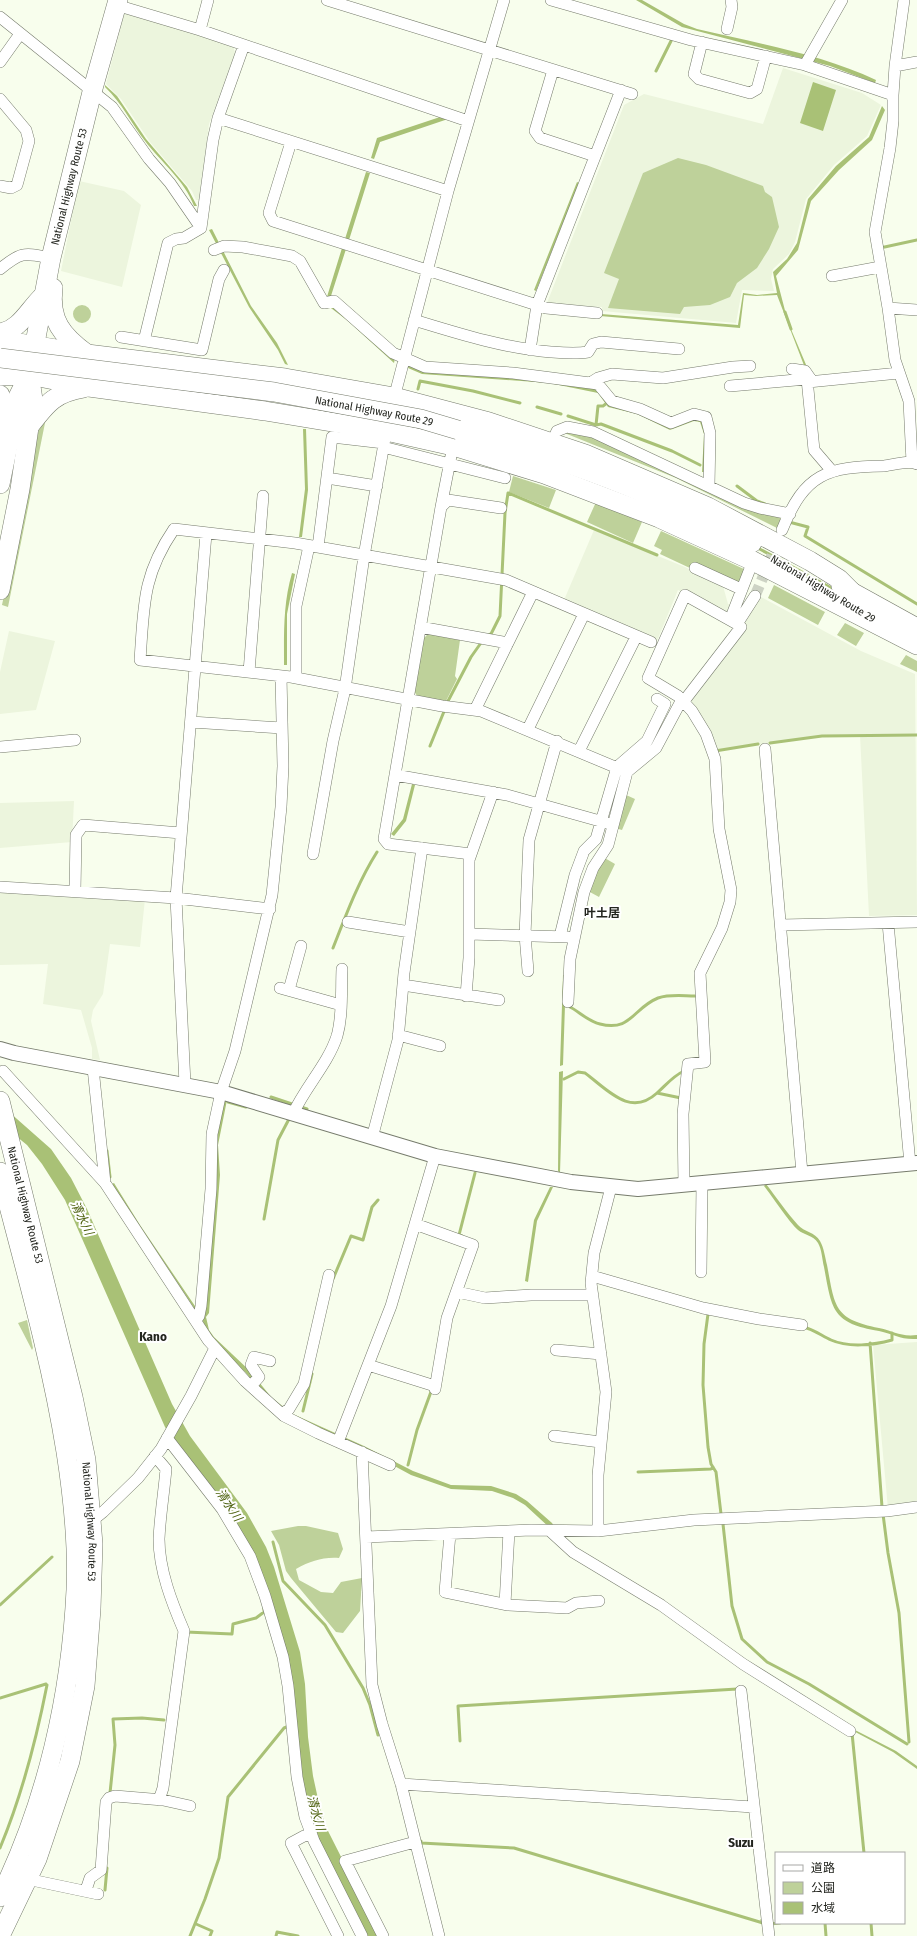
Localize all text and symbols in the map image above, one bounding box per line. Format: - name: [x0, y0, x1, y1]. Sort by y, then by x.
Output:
- street label: National Highway Route 53: [48, 127, 89, 246]
- street label: National Highway Route 29: [314, 393, 435, 429]
- street label: National Highway Route 29: [768, 553, 878, 625]
- district label: 叶土居: [584, 906, 620, 920]
- street label: National Highway Route 53: [5, 1145, 46, 1265]
- water label: 清水川: [68, 1199, 97, 1239]
- district label: Kano: [139, 1329, 167, 1344]
- street label: National Highway Route 53: [80, 1461, 100, 1582]
- water label: 清水川: [213, 1486, 246, 1525]
- water label: 清水川: [304, 1794, 328, 1834]
- district label: Suzu: [728, 1835, 754, 1850]
- legend: [775, 1852, 905, 1924]
- text: 道路: [811, 1861, 835, 1875]
- text: 公園: [811, 1881, 835, 1895]
- text: 水域: [811, 1901, 835, 1915]

